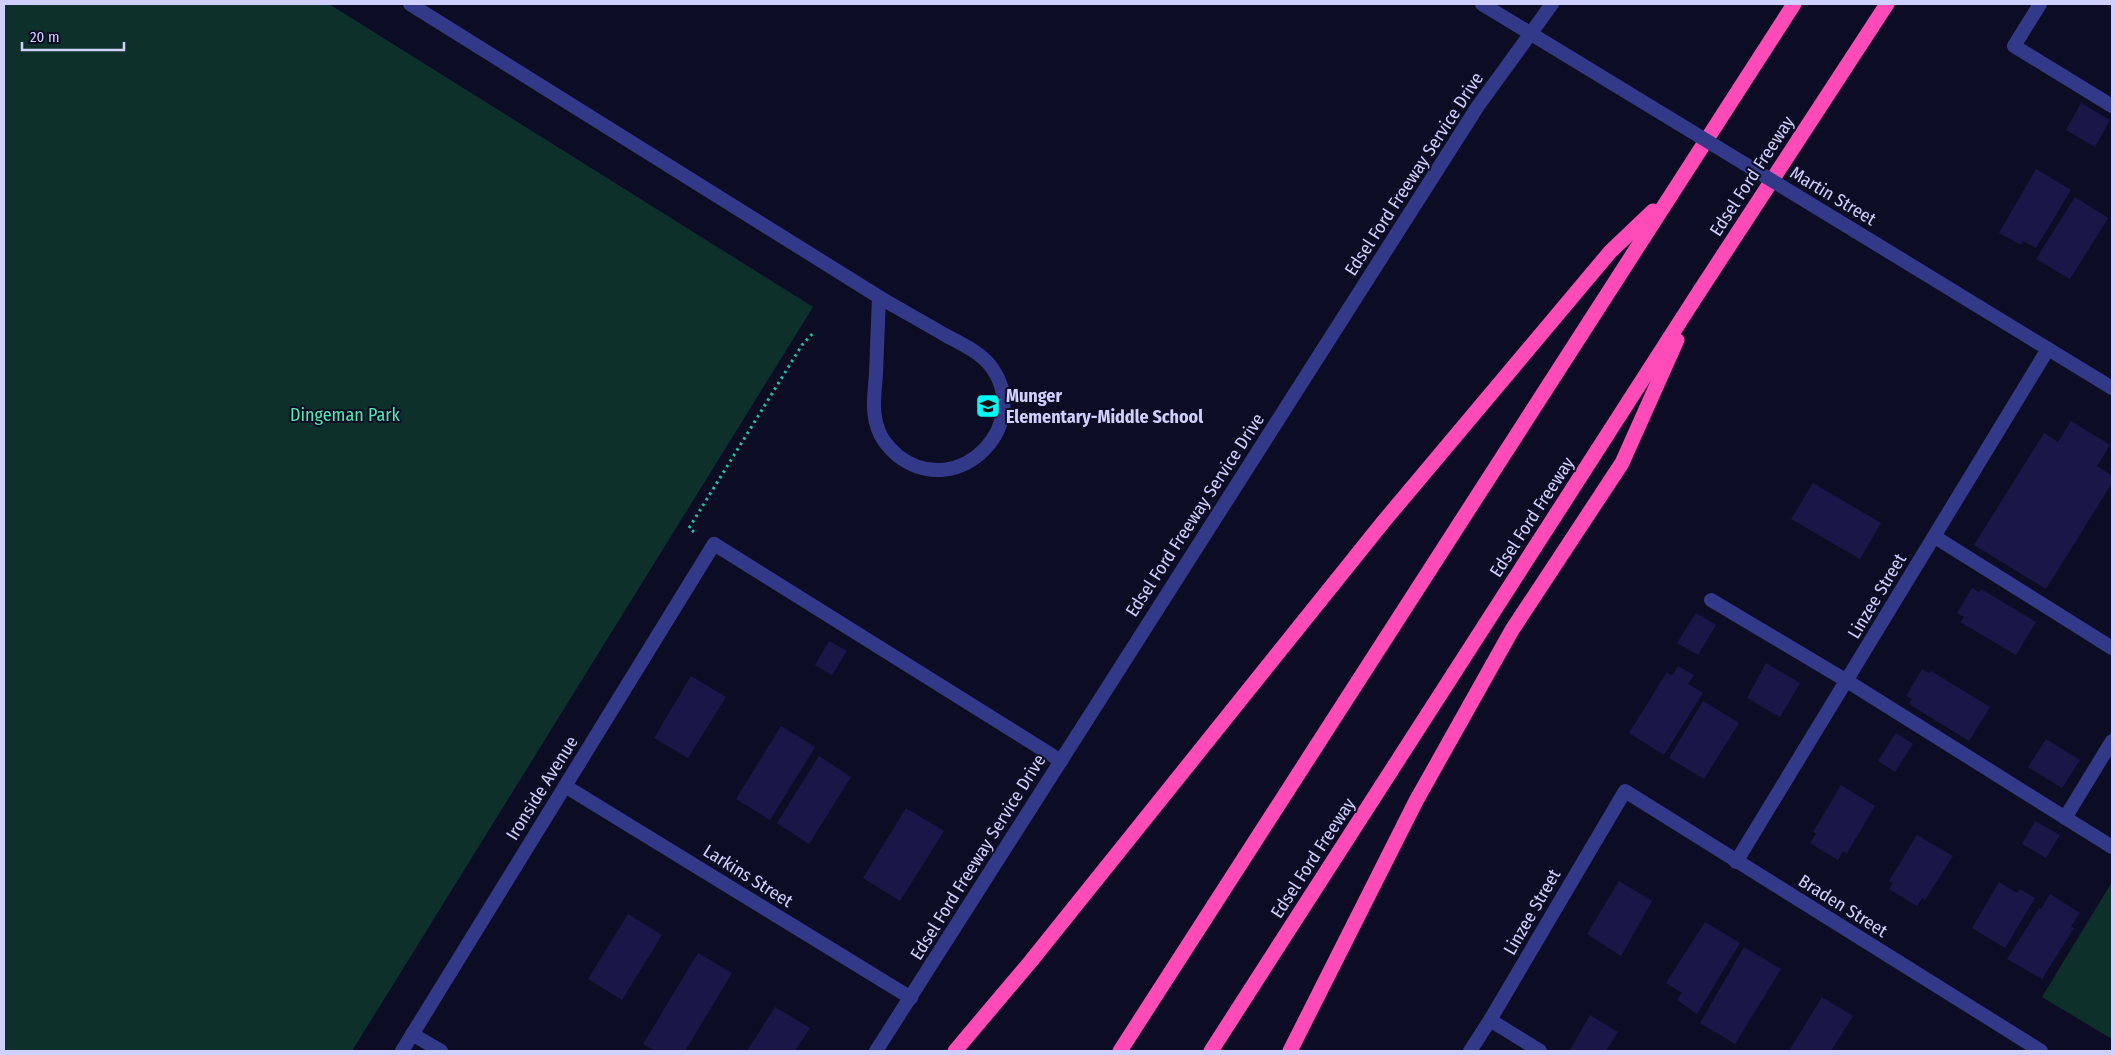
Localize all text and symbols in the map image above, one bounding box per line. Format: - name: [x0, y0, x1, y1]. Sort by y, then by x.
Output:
- scale bar: [22, 20, 125, 52]
- text: 20 m: [30, 28, 60, 46]
- street label: Edsel Ford Freeway Service Drive: [1340, 68, 1488, 280]
- street label: Edsel Ford Freeway: [1705, 112, 1799, 240]
- street label: Martin Street: [1786, 162, 1880, 230]
- place label: Munger Elementary-Middle School: [1006, 385, 1203, 428]
- school or university icon: Munger Elementary-Middle School: [975, 393, 1001, 419]
- park label: Dingeman Park: [290, 404, 401, 426]
- street label: Edsel Ford Freeway Service Drive: [1121, 409, 1269, 621]
- street label: Edsel Ford Freeway: [1485, 453, 1579, 581]
- street label: Linzee Street: [1843, 549, 1911, 642]
- street label: Ironside Avenue: [501, 732, 583, 844]
- street label: Edsel Ford Freeway Service Drive: [906, 750, 1050, 964]
- street label: Edsel Ford Freeway: [1266, 794, 1360, 922]
- street label: Larkins Street: [699, 840, 797, 912]
- street label: Linzee Street: [1499, 865, 1565, 959]
- street label: Braden Street: [1794, 870, 1892, 942]

